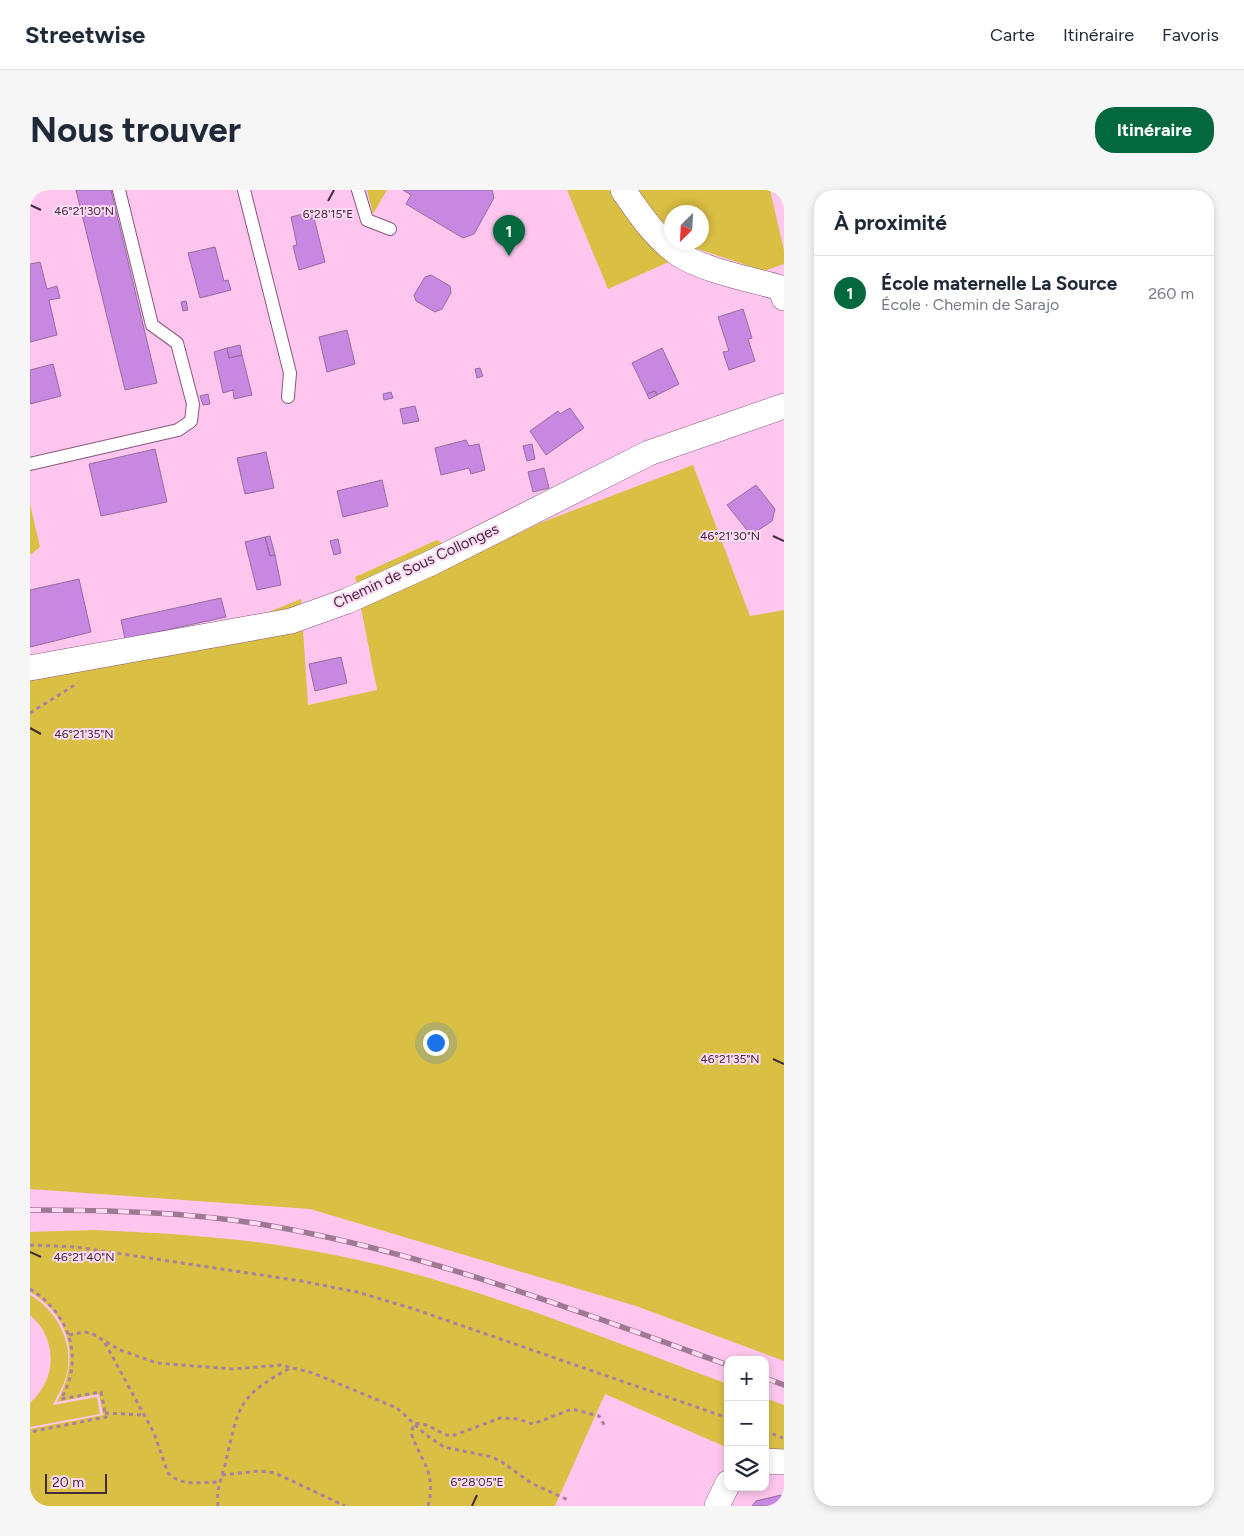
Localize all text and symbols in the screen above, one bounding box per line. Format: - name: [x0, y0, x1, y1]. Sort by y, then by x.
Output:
- text: Streetwise: [25, 20, 145, 49]
- text: Carte: [990, 24, 1035, 46]
- text: Itinéraire: [1063, 24, 1134, 46]
- text: Favoris: [1162, 24, 1219, 46]
- button: Itinéraire: [1095, 107, 1214, 153]
- text: Nous trouver: [30, 109, 241, 151]
- text: 46°21'30"N: [54, 204, 114, 218]
- north arrow: [664, 205, 709, 250]
- text: 6°28'15"E: [303, 207, 353, 221]
- text: À proximité: [834, 210, 947, 235]
- pin: 1: [493, 215, 525, 256]
- text: École maternelle La Source: [881, 272, 1117, 295]
- text: 1: [847, 284, 853, 303]
- text: 260 m: [1148, 284, 1194, 303]
- text: École · Chemin de Sarajo: [881, 295, 1059, 314]
- street label: Chemin de Sous Collonges: [330, 520, 502, 612]
- text: 46°21'30"N: [700, 529, 760, 543]
- text: 46°21'35"N: [54, 727, 114, 741]
- your location: [423, 1030, 449, 1056]
- text: 46°21'35"N: [700, 1052, 760, 1066]
- text: 46°21'40"N: [53, 1250, 115, 1264]
- map controls: [724, 1356, 769, 1491]
- button: +: [724, 1356, 769, 1401]
- button: −: [724, 1401, 769, 1446]
- button: layers: [724, 1446, 769, 1491]
- scale bar: [45, 1471, 108, 1494]
- text: 20 m: [52, 1474, 84, 1491]
- text: 6°28'05"E: [450, 1475, 504, 1489]

